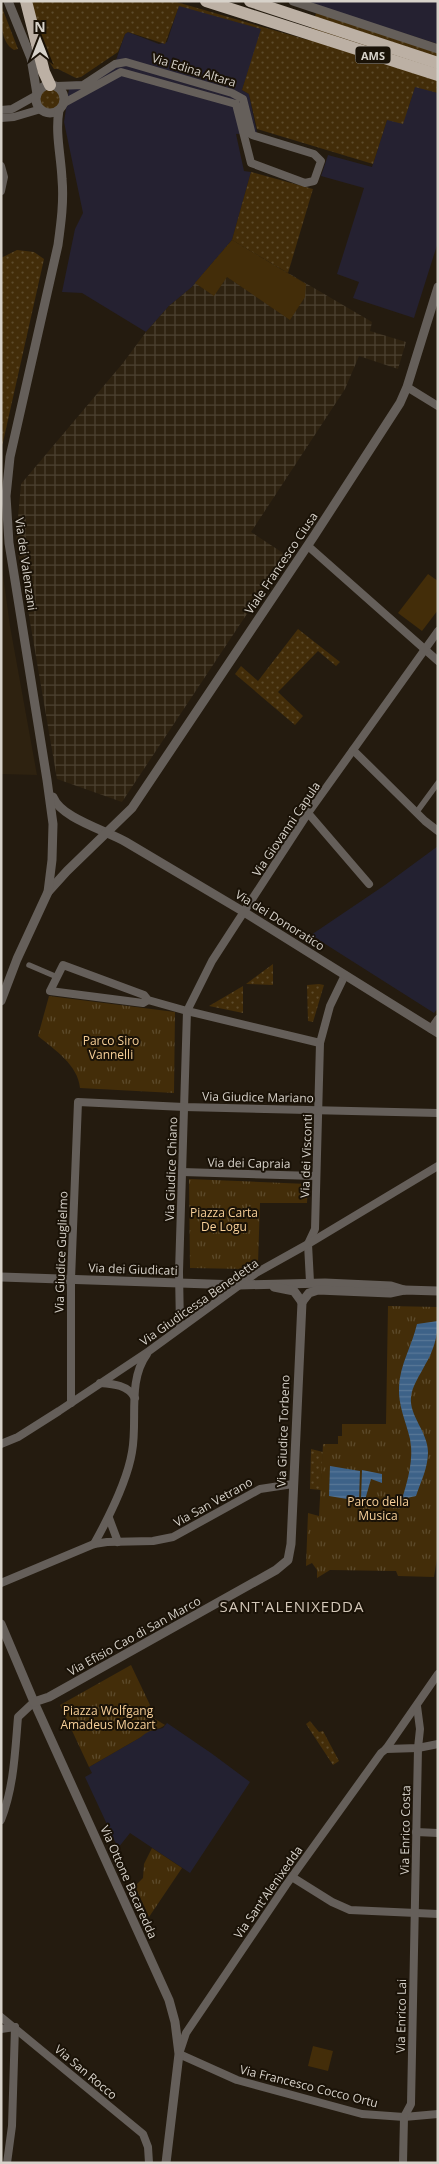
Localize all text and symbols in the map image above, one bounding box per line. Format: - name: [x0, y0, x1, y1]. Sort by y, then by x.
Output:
- north arrow: [15, 15, 65, 65]
- text: N: [34, 17, 46, 36]
- road number: AMS: [356, 46, 390, 64]
- street label: Via Edina Altara: [150, 49, 238, 91]
- street label: Viale Francesco Ciusa: [241, 509, 321, 617]
- street label: Via dei Valenzani: [11, 516, 41, 612]
- street label: Via Giovanni Capula: [248, 778, 324, 880]
- street label: Via dei Donoratico: [232, 886, 328, 954]
- park label: Parco Siro Vannelli: [83, 1032, 139, 1063]
- street label: Via Giudice Mariano: [202, 1088, 314, 1106]
- street label: Via dei Visconti: [296, 1114, 316, 1198]
- street label: Via Giudice Chiano: [161, 1117, 181, 1221]
- street label: Via dei Capraia: [207, 1154, 291, 1172]
- street label: Via Giudice Guglielmo: [50, 1191, 72, 1313]
- park label: Piazza Carta De Logu: [190, 1204, 258, 1235]
- street label: Via Giudicessa Benedetta: [136, 1255, 262, 1349]
- street label: Via dei Giudicati: [88, 1259, 178, 1279]
- street label: Via Giudice Torbeno: [273, 1375, 293, 1487]
- street label: Via San Vetrano: [170, 1473, 256, 1531]
- park label: Parco della Musica: [347, 1493, 409, 1524]
- street label: Via Efisio Cao di San Marco: [64, 1592, 204, 1680]
- district label: SANT'ALENIXEDDA: [220, 1596, 364, 1616]
- park label: Piazza Wolfgang Amadeus Mozart: [60, 1702, 156, 1733]
- street label: Via Enrico Costa: [396, 1785, 414, 1875]
- street label: Via Ottone Bacaredda: [96, 1823, 162, 1941]
- street label: Via Sant'Alenixedda: [230, 1842, 306, 1942]
- street label: Via Enrico Lai: [392, 1979, 410, 2053]
- street label: Via San Rocco: [51, 2041, 121, 2103]
- street label: Via Francesco Cocco Ortu: [238, 2061, 380, 2111]

